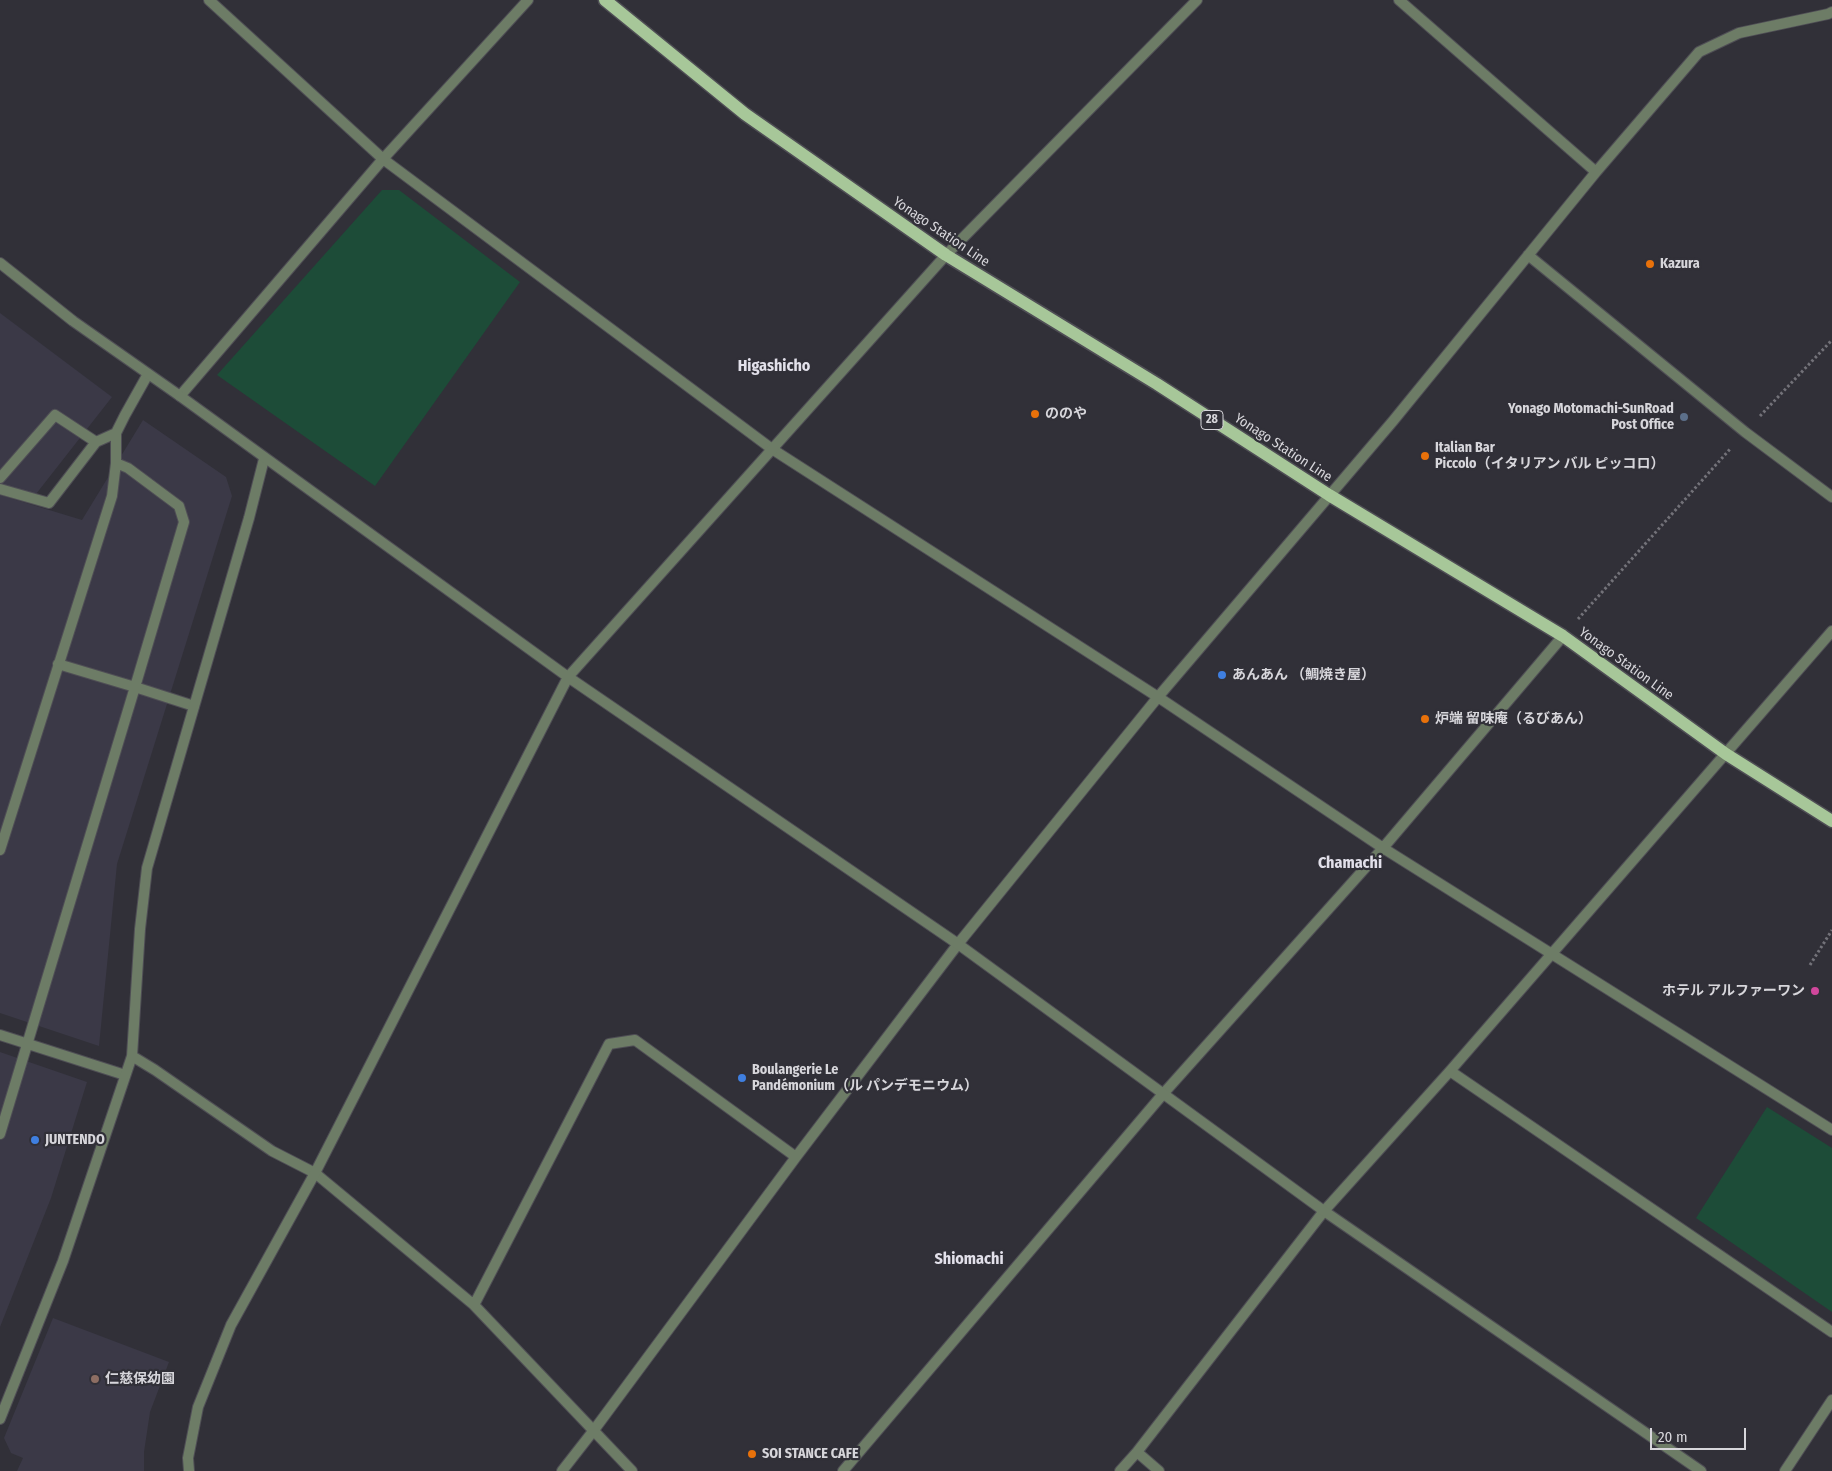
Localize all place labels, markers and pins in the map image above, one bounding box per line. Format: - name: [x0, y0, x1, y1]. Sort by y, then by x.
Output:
- place label: Kazura: [1660, 256, 1700, 272]
- marker: Kazura: [1644, 258, 1656, 270]
- place label: Yonago Motomachi-SunRoad Post Office: [1508, 401, 1674, 434]
- place label: ののや: [1045, 406, 1087, 422]
- marker: ののや: [1029, 408, 1041, 420]
- marker: Yonago Motomachi-SunRoad Post Office: [1678, 411, 1690, 423]
- place label: Italian Bar Piccolo（イタリアン バル ピッコロ）: [1435, 440, 1664, 472]
- marker: Italian Bar Piccolo（イタリアン バル ピッコロ）: [1419, 450, 1431, 462]
- place label: あんあん （鯛焼き屋）: [1232, 667, 1375, 683]
- marker: あんあん （鯛焼き屋）: [1216, 669, 1228, 681]
- place label: 炉端 留味庵（るびあん）: [1435, 711, 1592, 727]
- marker: 炉端 留味庵（るびあん）: [1419, 713, 1431, 725]
- place label: ホテル アルファーワン: [1662, 983, 1805, 999]
- marker: ホテル アルファーワン: [1809, 985, 1821, 997]
- place label: Boulangerie Le Pandémonium（ル パンデモニウム）: [752, 1062, 978, 1094]
- marker: Boulangerie Le Pandémonium（ル パンデモニウム）: [736, 1072, 748, 1084]
- place label: JUNTENDO: [45, 1132, 105, 1148]
- marker: JUNTENDO: [29, 1134, 41, 1146]
- place label: 仁慈保幼園: [105, 1371, 175, 1387]
- marker: 仁慈保幼園: [89, 1373, 101, 1385]
- place label: SOI STANCE CAFE: [762, 1446, 859, 1462]
- marker: SOI STANCE CAFE: [746, 1448, 758, 1460]

